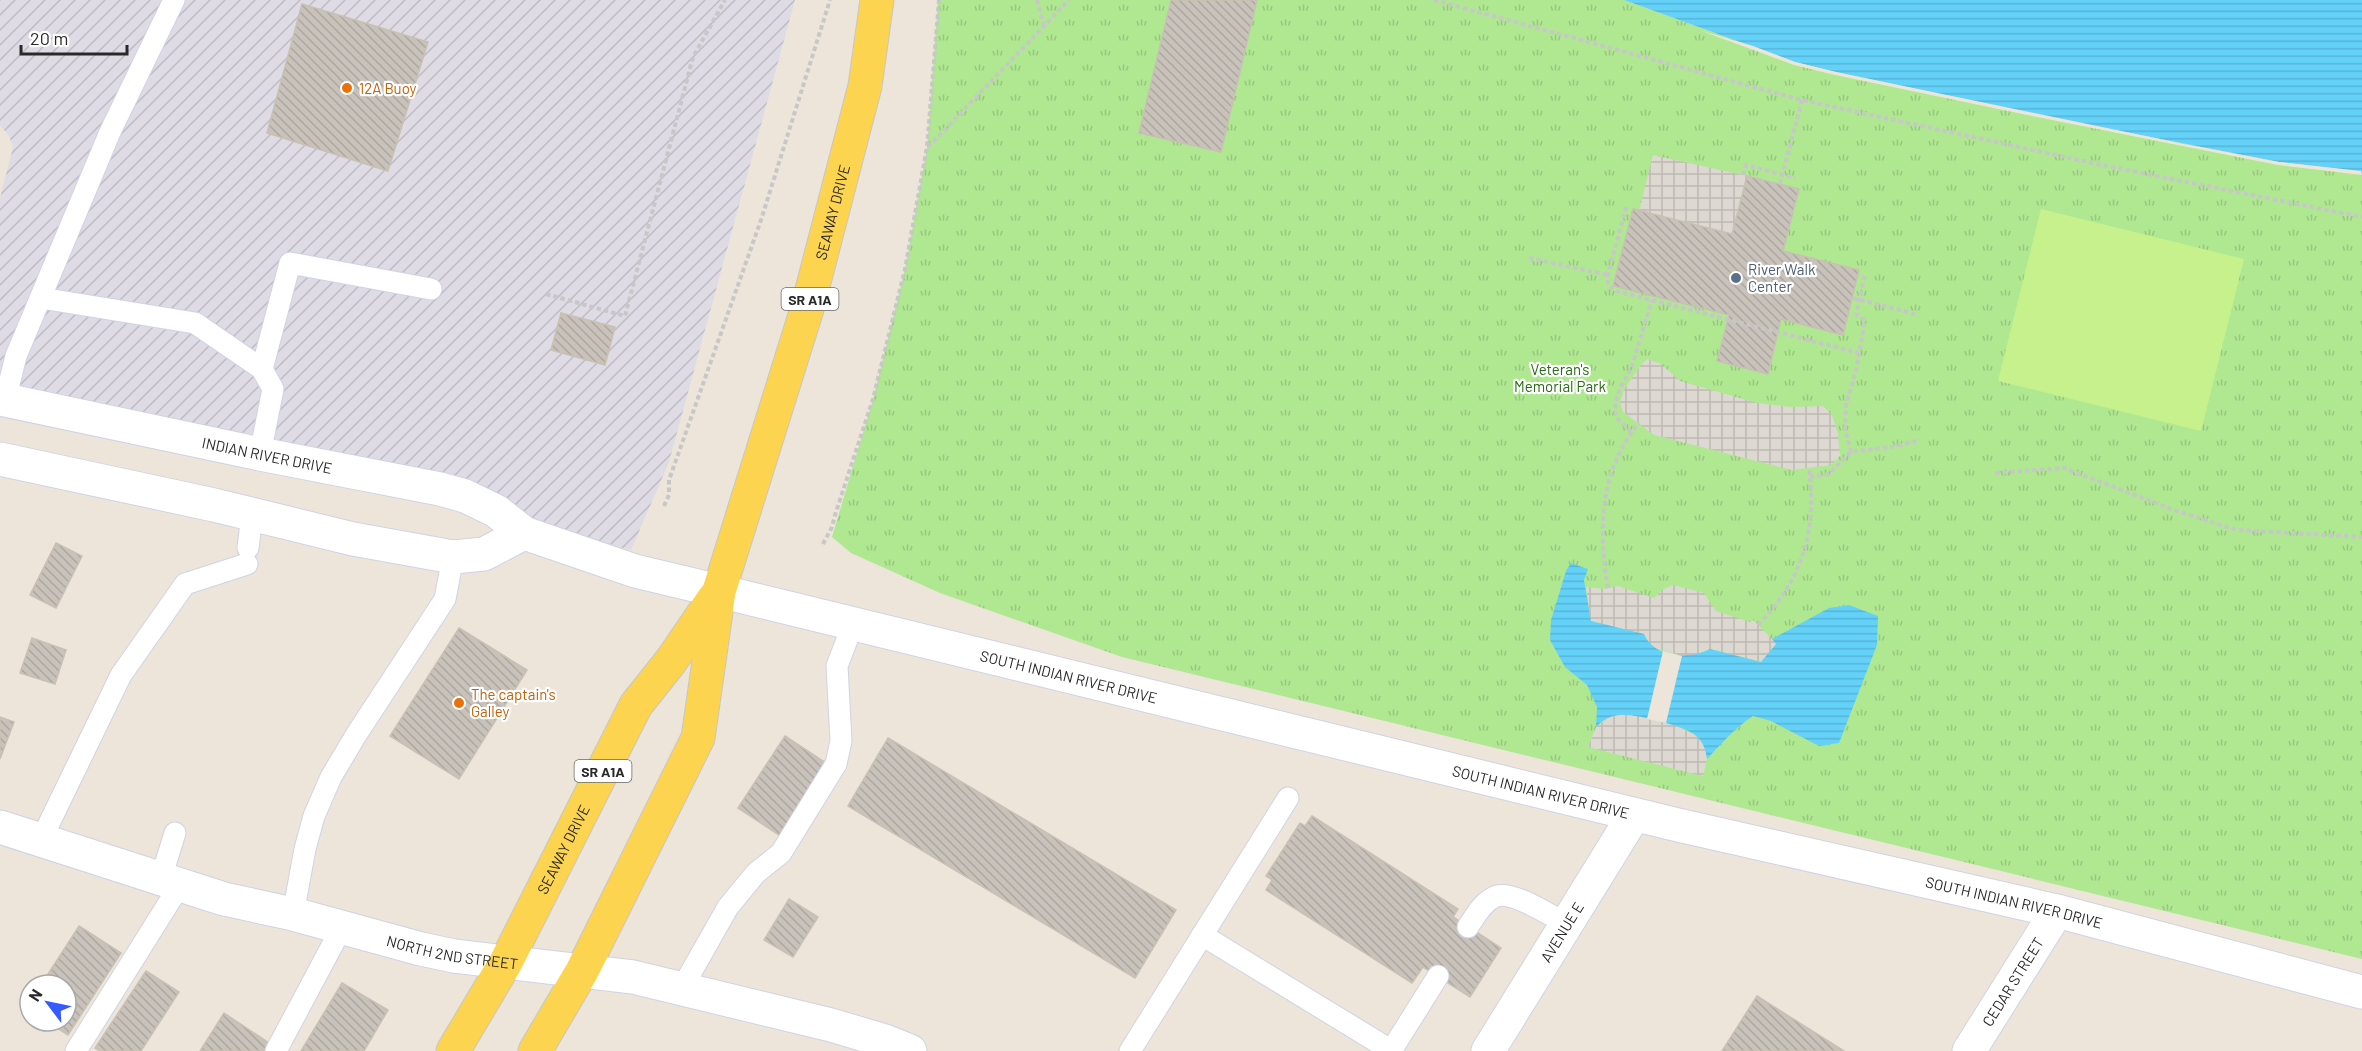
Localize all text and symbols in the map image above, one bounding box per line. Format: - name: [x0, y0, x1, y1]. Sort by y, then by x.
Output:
- scale bar: [21, 18, 128, 56]
- text: 20 m: [30, 27, 68, 49]
- place label: 12A Buoy: [359, 79, 417, 97]
- marker: 12A Buoy: [340, 81, 354, 95]
- street label: SEAWAY DRIVE: [811, 163, 853, 262]
- place label: River Walk Center: [1748, 260, 1816, 295]
- marker: River Walk Center: [1729, 271, 1743, 285]
- road number: SR A1A: [782, 288, 838, 310]
- park label: Veteran's Memorial Park: [1514, 360, 1607, 395]
- street label: INDIAN RIVER DRIVE: [200, 433, 334, 477]
- street label: SOUTH INDIAN RIVER DRIVE: [978, 646, 1159, 707]
- place label: The captain's Galley: [471, 685, 556, 720]
- marker: The captain's Galley: [452, 696, 466, 710]
- road number: SR A1A: [574, 760, 632, 782]
- street label: SOUTH INDIAN RIVER DRIVE: [1451, 761, 1631, 822]
- street label: SEAWAY DRIVE: [533, 802, 593, 897]
- street label: SOUTH INDIAN RIVER DRIVE: [1924, 872, 2105, 932]
- street label: AVENUE E: [1536, 899, 1587, 965]
- street label: NORTH 2ND STREET: [385, 931, 519, 972]
- street label: CEDAR STREET: [1978, 934, 2047, 1029]
- north arrow: [18, 973, 78, 1033]
- text: N: [24, 985, 46, 1004]

